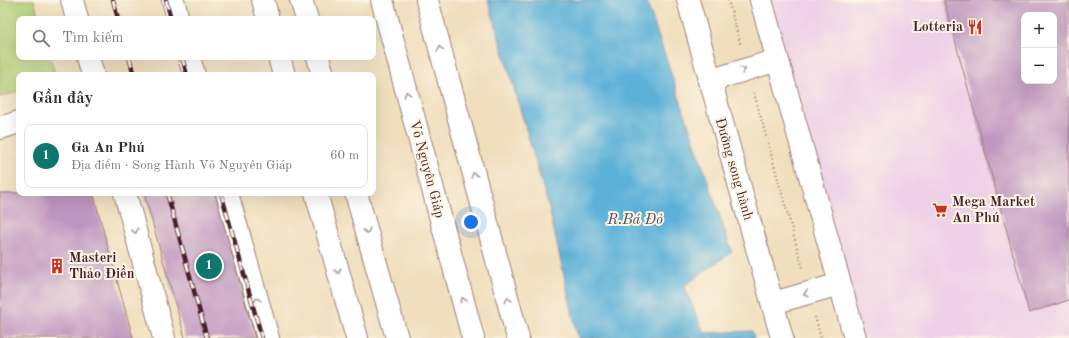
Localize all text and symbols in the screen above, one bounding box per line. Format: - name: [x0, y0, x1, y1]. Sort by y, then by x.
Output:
- map controls: [1021, 12, 1057, 84]
- button: +: [1021, 12, 1057, 48]
- search box: [16, 16, 376, 60]
- restaurant icon: Lotteria: [966, 18, 984, 36]
- place label: Lotteria: [912, 20, 963, 34]
- icon: search: [30, 27, 52, 49]
- text: Tìm kiếm: [62, 31, 124, 46]
- one-way arrow: [437, 46, 445, 53]
- button: −: [1021, 48, 1057, 84]
- one-way arrow: [740, 66, 747, 75]
- text: Gần đây: [32, 90, 93, 107]
- one-way arrow: [403, 91, 412, 98]
- street label: Đường song hành: [713, 116, 755, 222]
- street label: Võ Nguyên Giáp: [407, 119, 447, 219]
- text: Ga An Phú: [71, 141, 145, 156]
- text: 1: [42, 149, 50, 162]
- text: 60 m: [330, 149, 359, 162]
- text: Địa điểm · Song Hành Võ Nguyên Giáp: [71, 159, 292, 172]
- one-way arrow: [470, 172, 479, 179]
- place label: Mega Market An Phú: [952, 195, 1035, 225]
- supermarket icon: Mega Market An Phú: [931, 201, 949, 219]
- your location: [461, 212, 481, 232]
- water label: R.Bá Đỏ: [606, 213, 663, 228]
- one-way arrow: [130, 227, 139, 234]
- one-way arrow: [362, 227, 370, 234]
- place label: Masteri Thảo Điền: [69, 251, 135, 281]
- pin: 1: [196, 251, 222, 281]
- building icon: Masteri Thảo Điền: [48, 257, 66, 275]
- one-way arrow: [333, 267, 342, 274]
- one-way arrow: [803, 289, 810, 298]
- one-way arrow: [253, 297, 262, 304]
- one-way arrow: [459, 297, 468, 304]
- one-way arrow: [504, 297, 513, 304]

